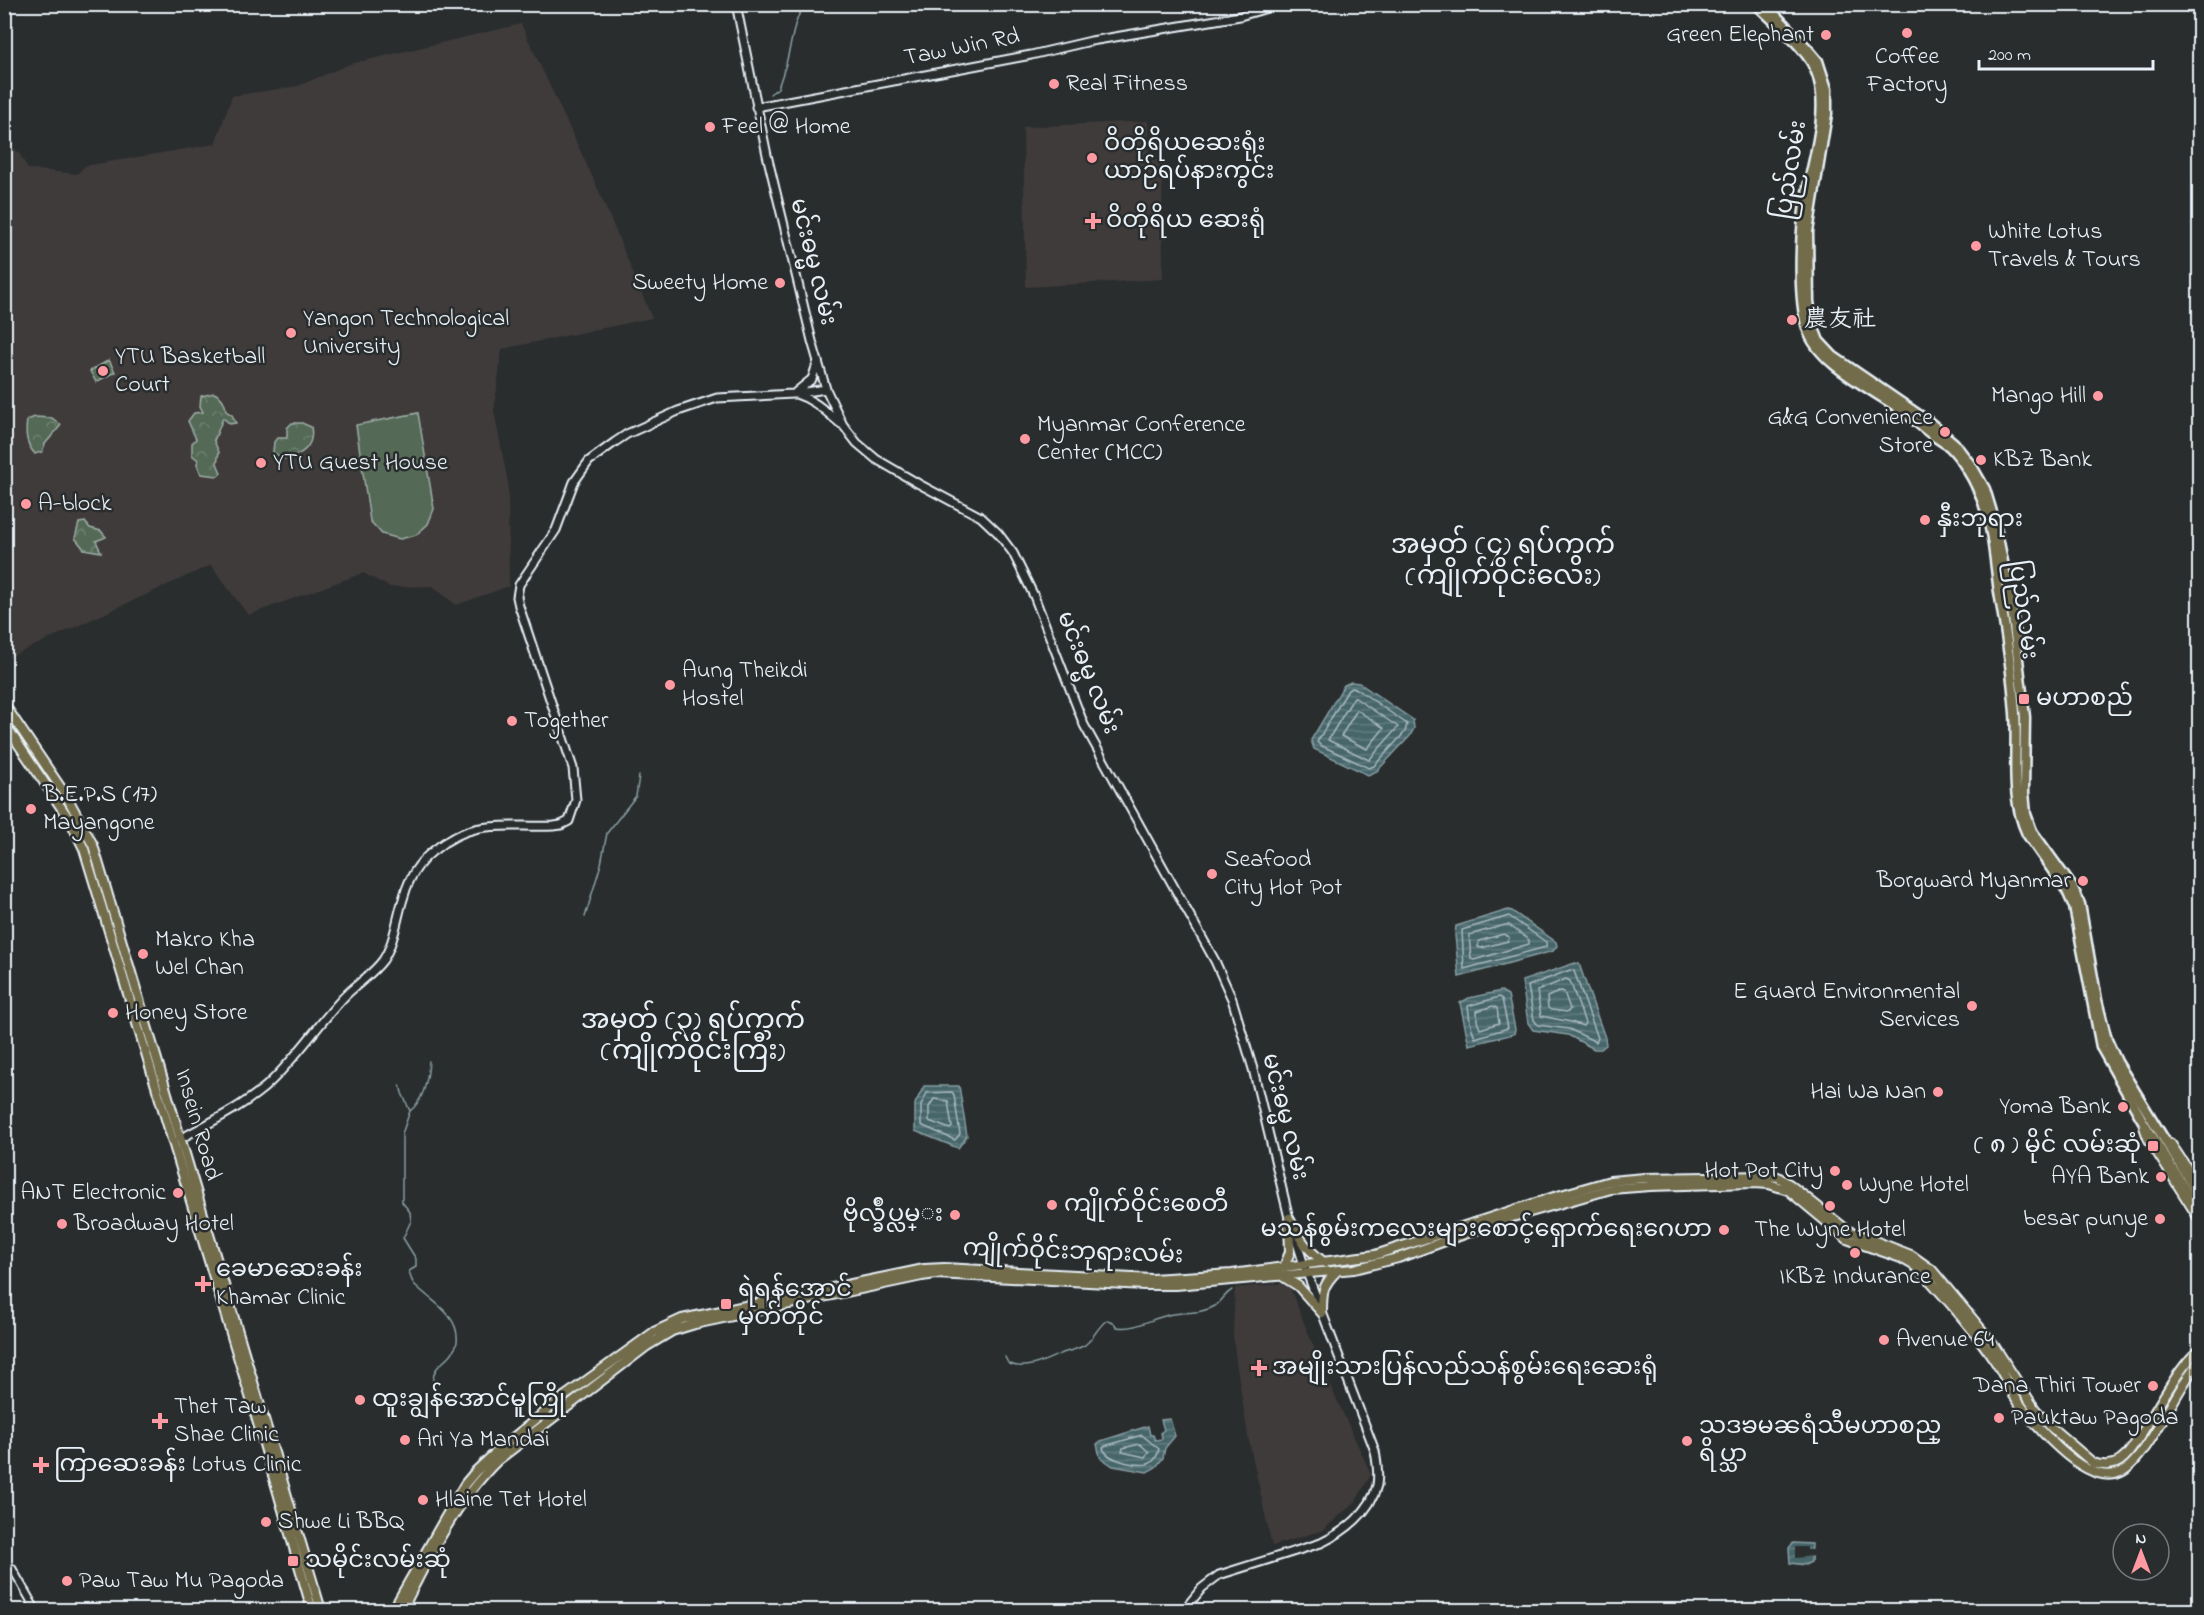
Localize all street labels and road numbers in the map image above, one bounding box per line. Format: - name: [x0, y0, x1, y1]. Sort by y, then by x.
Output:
- street label: Taw Win Rd: [901, 20, 1023, 76]
- street label: ပြည်လမ်း: [1766, 118, 1817, 222]
- street label: မင်းဓမ္မ လမ်း: [779, 194, 846, 329]
- street label: ပြည်လမ်း: [1998, 558, 2047, 662]
- street label: မင်းဓမ္မ လမ်း: [1046, 606, 1129, 740]
- street label: မင်းဓမ္မ လမ်း: [1251, 1049, 1318, 1184]
- street label: Insein Road: [164, 1065, 230, 1185]
- street label: ကျိုက်ဝိုင်းဘုရားလမ်း: [962, 1231, 1184, 1274]

